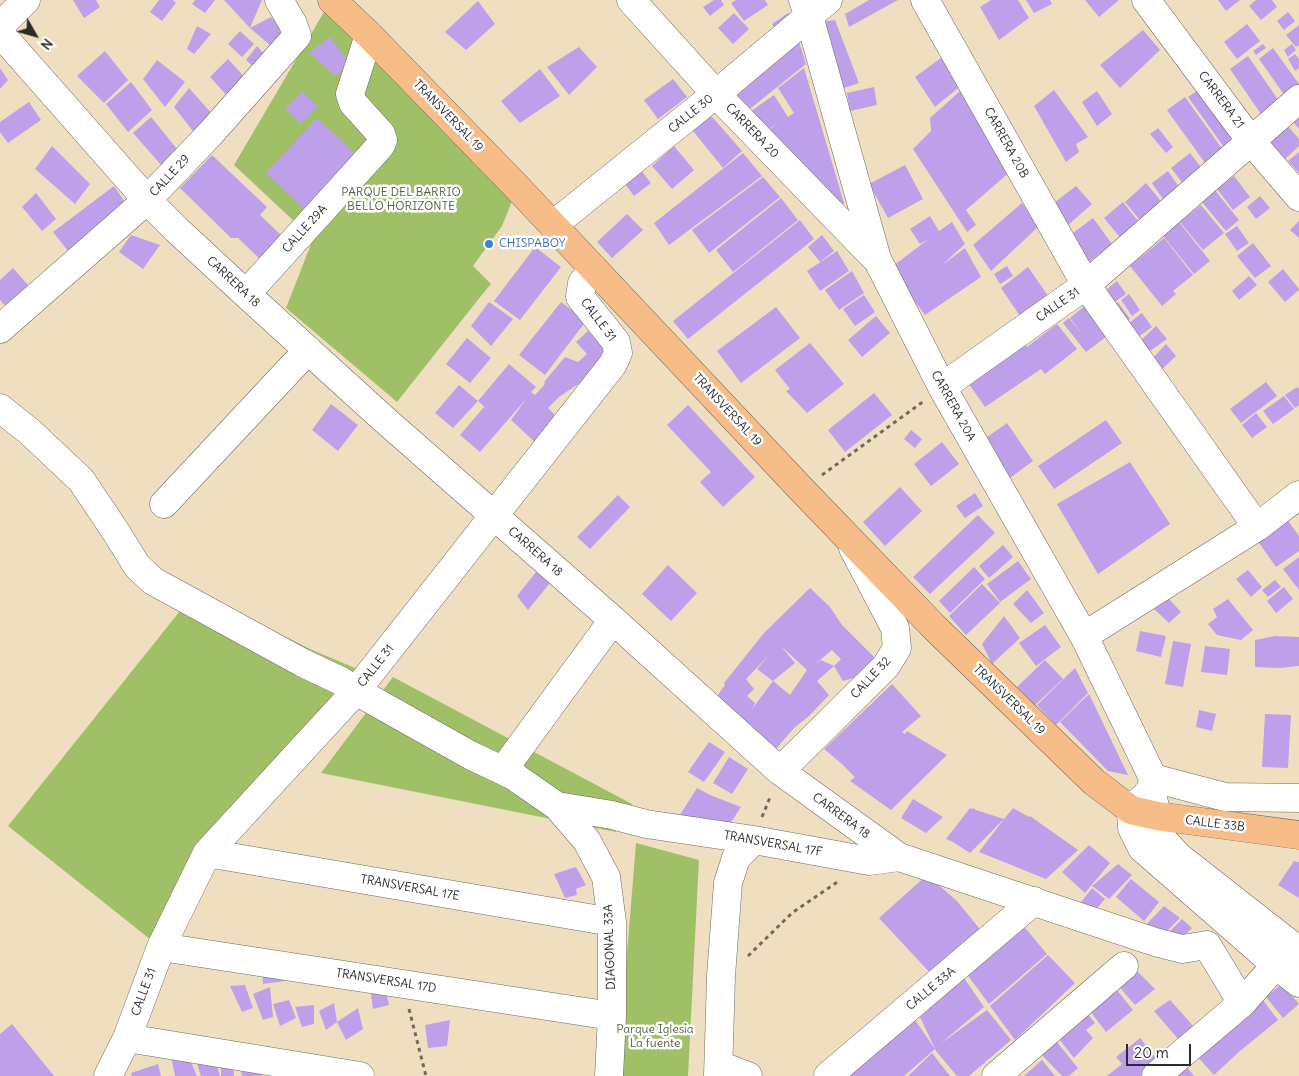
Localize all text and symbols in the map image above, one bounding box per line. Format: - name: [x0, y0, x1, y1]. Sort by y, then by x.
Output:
- north arrow: [10, 10, 60, 60]
- text: N: [37, 35, 57, 54]
- street label: CARRERA 21: [1195, 69, 1247, 131]
- street label: TRANSVERSAL 19: [410, 77, 486, 155]
- street label: CALLE 30: [666, 92, 716, 136]
- street label: CARRERA 20: [722, 101, 782, 161]
- street label: CARRERA 20B: [981, 105, 1031, 181]
- street label: CALLE 29: [147, 152, 193, 200]
- park label: PARQUE DEL BARRIO BELLO HORIZONTE: [341, 186, 461, 214]
- street label: CALLE 29A: [280, 202, 330, 256]
- place label: CHISPABOY: [499, 237, 565, 251]
- marker: CHISPABOY: [483, 238, 495, 250]
- street label: CARRERA 18: [203, 254, 263, 310]
- street label: CALLE 31: [1033, 285, 1083, 325]
- street label: CALLE 31: [577, 296, 619, 344]
- street label: CARRERA 20A: [928, 368, 978, 444]
- street label: TRANSVERSAL 19: [690, 371, 764, 449]
- street label: CARRERA 18: [505, 524, 565, 580]
- street label: CALLE 31: [355, 642, 397, 690]
- street label: CALLE 32: [848, 654, 894, 702]
- street label: TRANSVERSAL 19: [970, 662, 1048, 738]
- street label: CARRERA 18: [809, 790, 873, 842]
- street label: CALLE 33B: [1184, 813, 1246, 835]
- street label: TRANSVERSAL 17F: [723, 828, 823, 860]
- street label: TRANSVERSAL 17E: [359, 872, 461, 904]
- street label: DIAGONAL 33A: [601, 904, 619, 990]
- street label: CALLE 33A: [903, 964, 959, 1014]
- street label: CALLE 31: [129, 966, 159, 1018]
- street label: TRANSVERSAL 17D: [335, 966, 437, 996]
- park label: Parque Iglesia La fuente: [616, 1023, 694, 1051]
- scale bar: [1129, 1034, 1194, 1066]
- text: 20 m: [1134, 1043, 1169, 1062]

